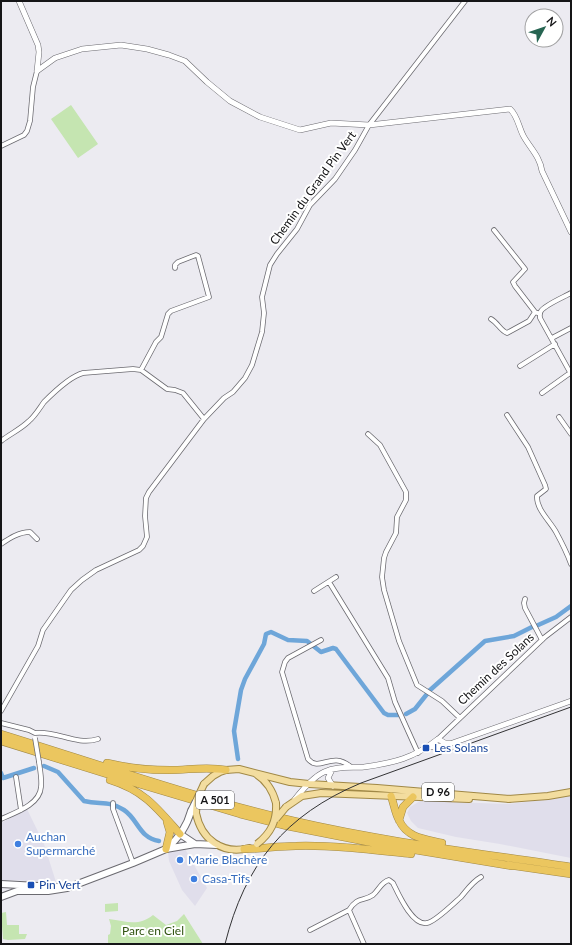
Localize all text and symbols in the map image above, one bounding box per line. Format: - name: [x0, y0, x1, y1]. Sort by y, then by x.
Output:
- north arrow: [524, 8, 564, 48]
- text: N: [544, 14, 560, 29]
- street label: Chemin du Grand Pin Vert: [266, 127, 359, 248]
- street label: Chemin des Solans: [454, 629, 537, 708]
- place label: Les Solans: [434, 740, 488, 755]
- marker: Les Solans: [421, 743, 431, 753]
- road number: D 96: [422, 783, 454, 801]
- road number: A 501: [196, 791, 234, 809]
- place label: Auchan Supermarché: [26, 829, 95, 858]
- marker: Auchan Supermarché: [13, 839, 23, 849]
- place label: Marie Blachère: [188, 852, 267, 867]
- marker: Marie Blachère: [175, 855, 185, 865]
- place label: Casa-Tifs: [202, 871, 250, 886]
- marker: Casa-Tifs: [189, 874, 199, 884]
- place label: Pin Vert: [39, 877, 81, 892]
- marker: Pin Vert: [26, 880, 36, 890]
- park label: Parc en Ciel: [122, 923, 184, 938]

